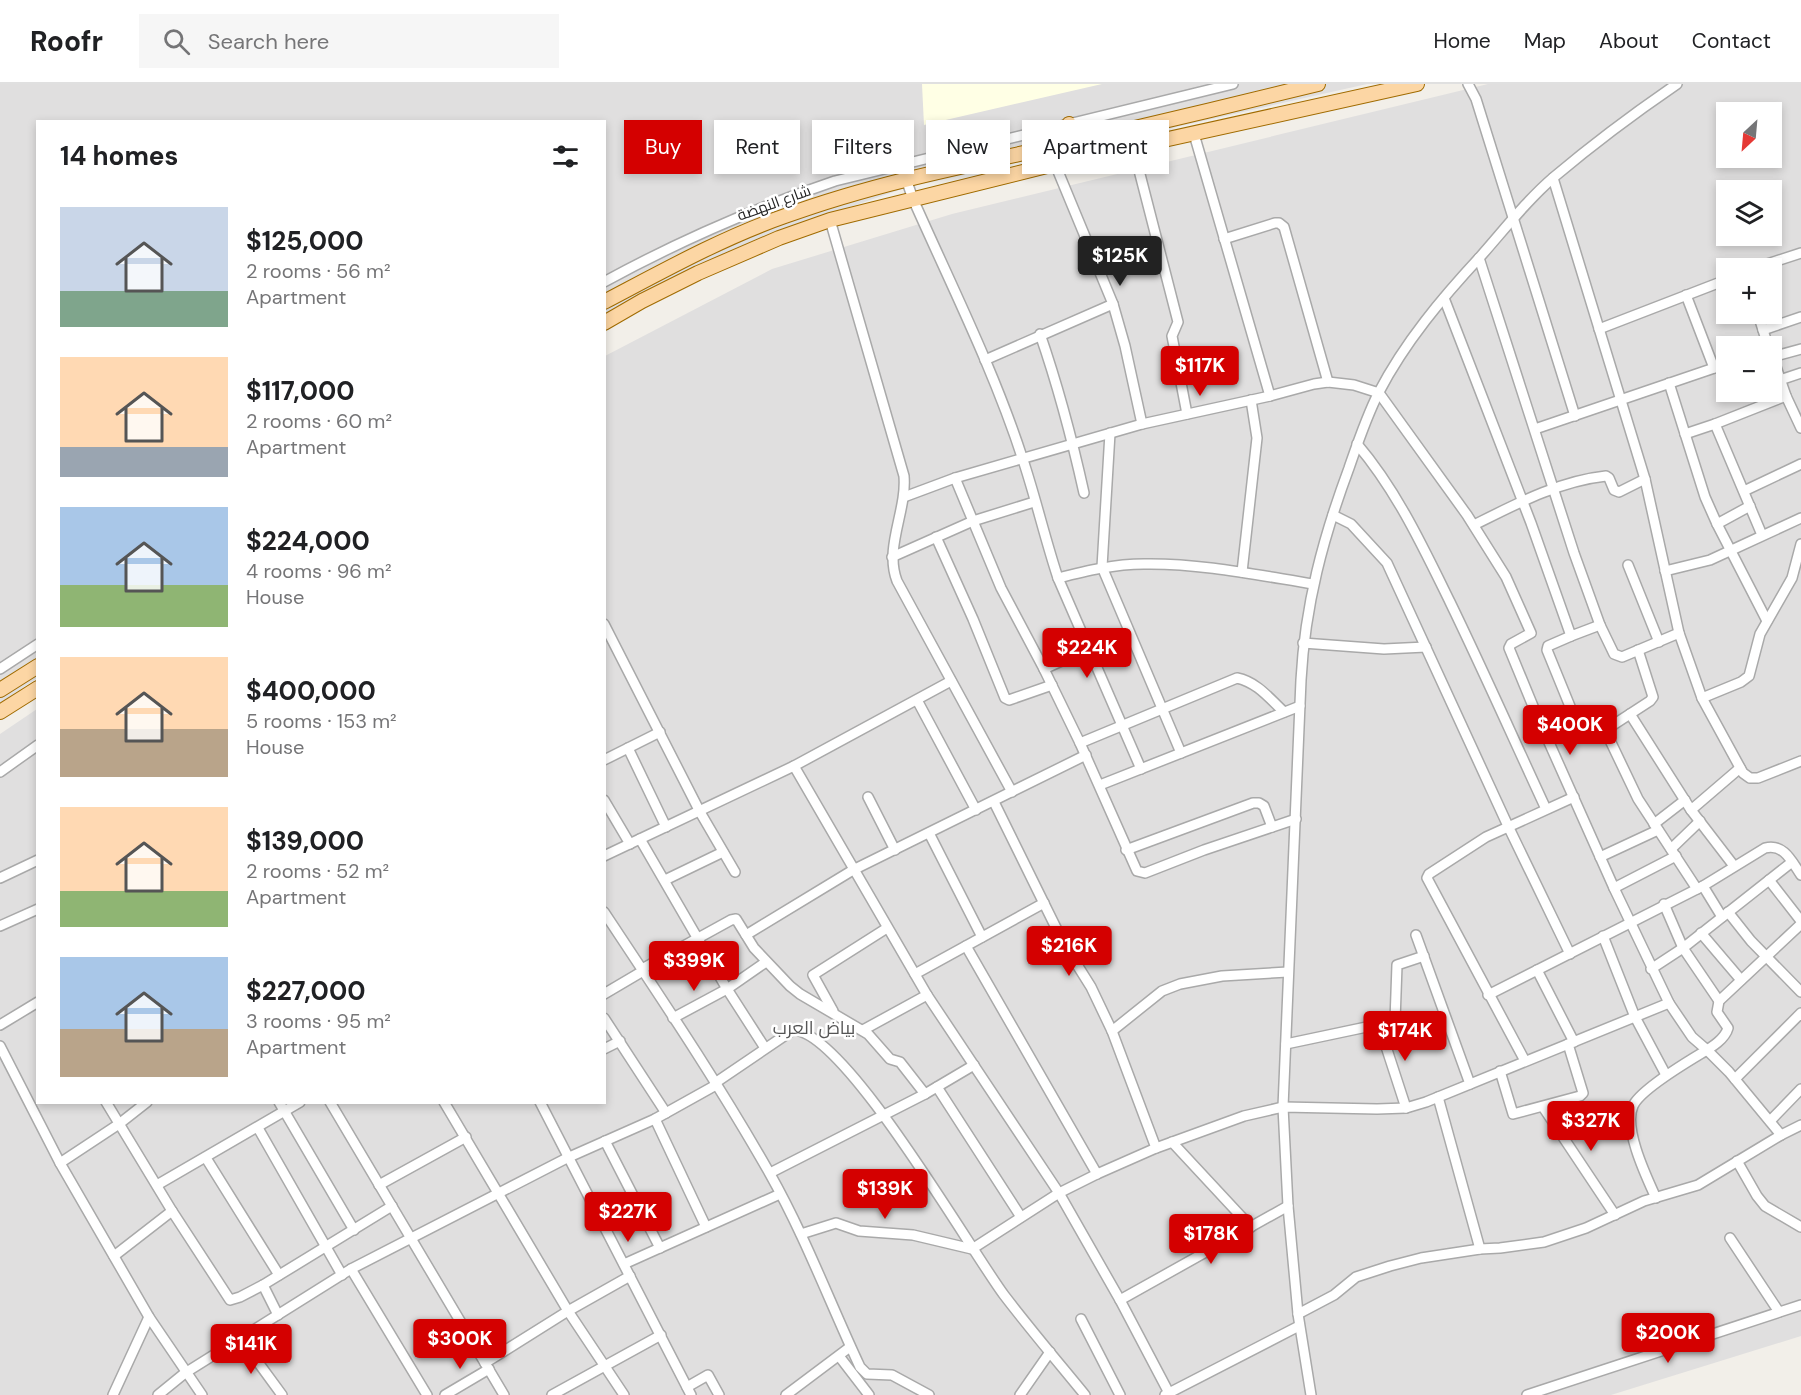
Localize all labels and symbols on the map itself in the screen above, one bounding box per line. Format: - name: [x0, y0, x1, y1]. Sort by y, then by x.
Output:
- north arrow: [1716, 102, 1782, 168]
- street label: شارع النهضة: [734, 180, 814, 227]
- pin: $125K: [1078, 236, 1162, 287]
- pin: $117K: [1158, 346, 1242, 397]
- pin: $224K: [1045, 628, 1129, 679]
- pin: $400K: [1528, 705, 1612, 756]
- pin: $216K: [1027, 926, 1111, 977]
- pin: $399K: [652, 941, 736, 992]
- pin: $174K: [1363, 1011, 1447, 1062]
- district label: بياض العرب: [773, 1016, 855, 1040]
- pin: $327K: [1549, 1101, 1633, 1152]
- pin: $139K: [843, 1169, 927, 1220]
- pin: $227K: [586, 1192, 670, 1243]
- pin: $178K: [1169, 1214, 1253, 1265]
- pin: $200K: [1626, 1313, 1710, 1364]
- pin: $300K: [418, 1319, 502, 1370]
- pin: $141K: [209, 1324, 293, 1375]

